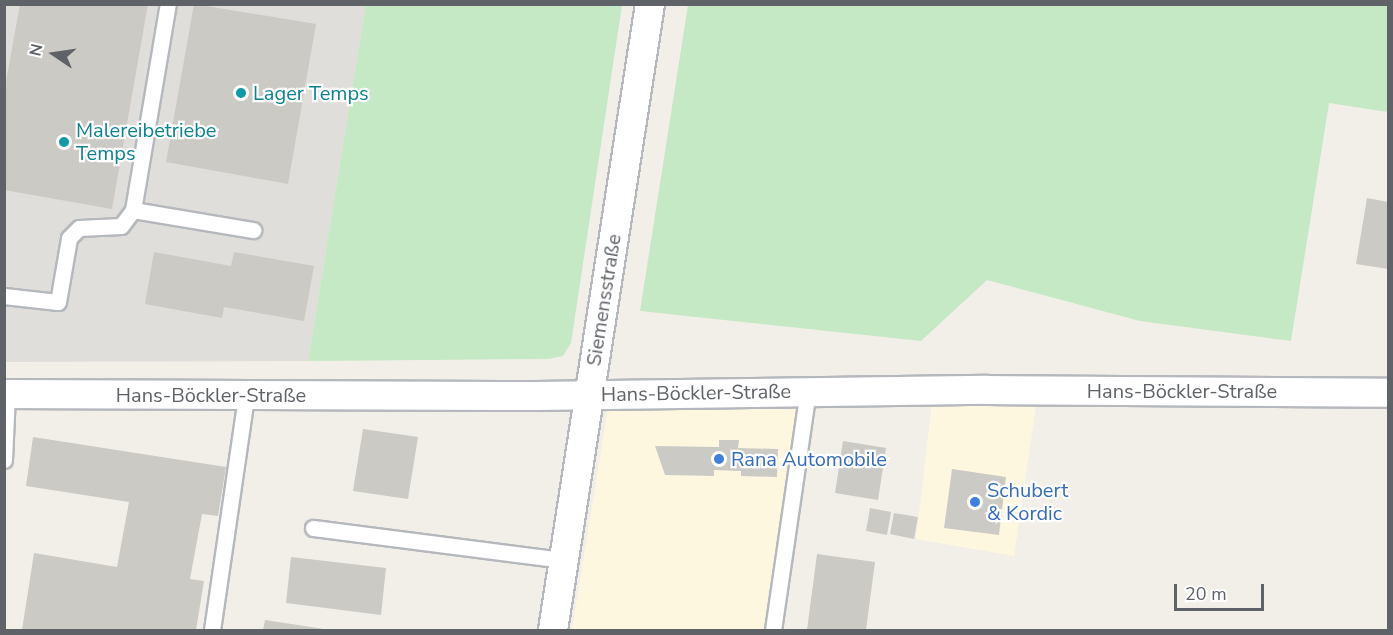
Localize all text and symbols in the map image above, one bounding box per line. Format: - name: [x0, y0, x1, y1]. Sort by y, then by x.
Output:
- north arrow: [24, 24, 84, 84]
- text: N: [24, 42, 49, 58]
- place label: Lager Temps: [253, 81, 369, 105]
- marker: Lager Temps: [234, 86, 248, 100]
- place label: Malereibetriebe Temps: [76, 118, 217, 165]
- marker: Malereibetriebe Temps: [57, 135, 71, 149]
- street label: Siemensstraße: [582, 232, 626, 368]
- street label: Hans-Böckler-Straße: [601, 379, 791, 407]
- street label: Hans-Böckler-Straße: [1087, 379, 1277, 403]
- street label: Hans-Böckler-Straße: [116, 383, 306, 407]
- place label: Rana Automobile: [731, 447, 887, 471]
- marker: Rana Automobile: [712, 452, 726, 466]
- place label: Schubert & Kordic: [987, 478, 1068, 525]
- marker: Schubert & Kordic: [968, 495, 982, 509]
- scale bar: [1177, 572, 1267, 610]
- text: 20 m: [1185, 582, 1227, 606]

